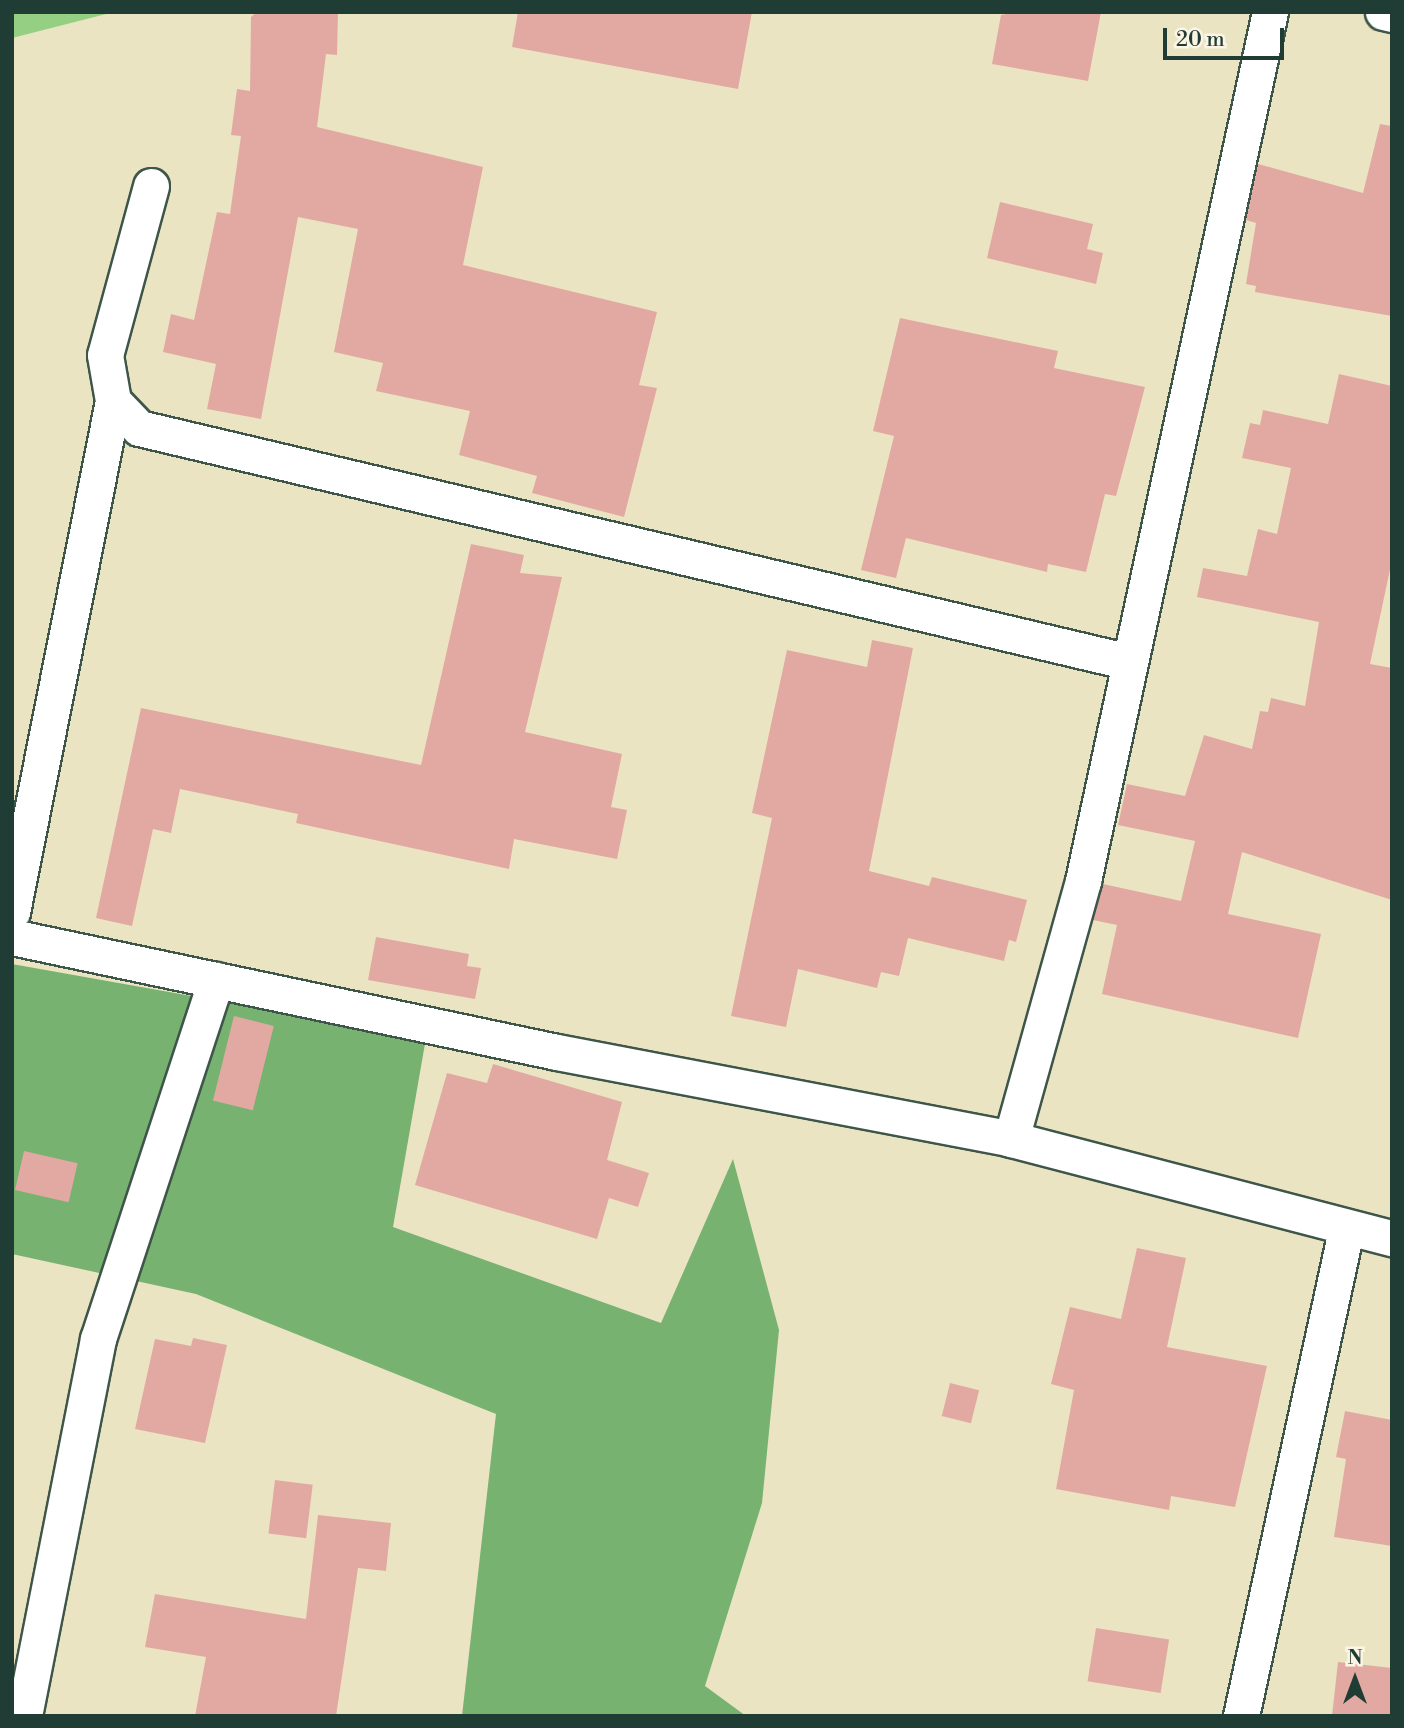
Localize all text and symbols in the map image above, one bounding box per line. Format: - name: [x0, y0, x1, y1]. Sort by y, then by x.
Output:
- scale bar: [1166, 14, 1287, 58]
- text: 20 m: [1176, 27, 1225, 53]
- north arrow: [1320, 1644, 1390, 1714]
- text: N: [1347, 1646, 1363, 1670]

